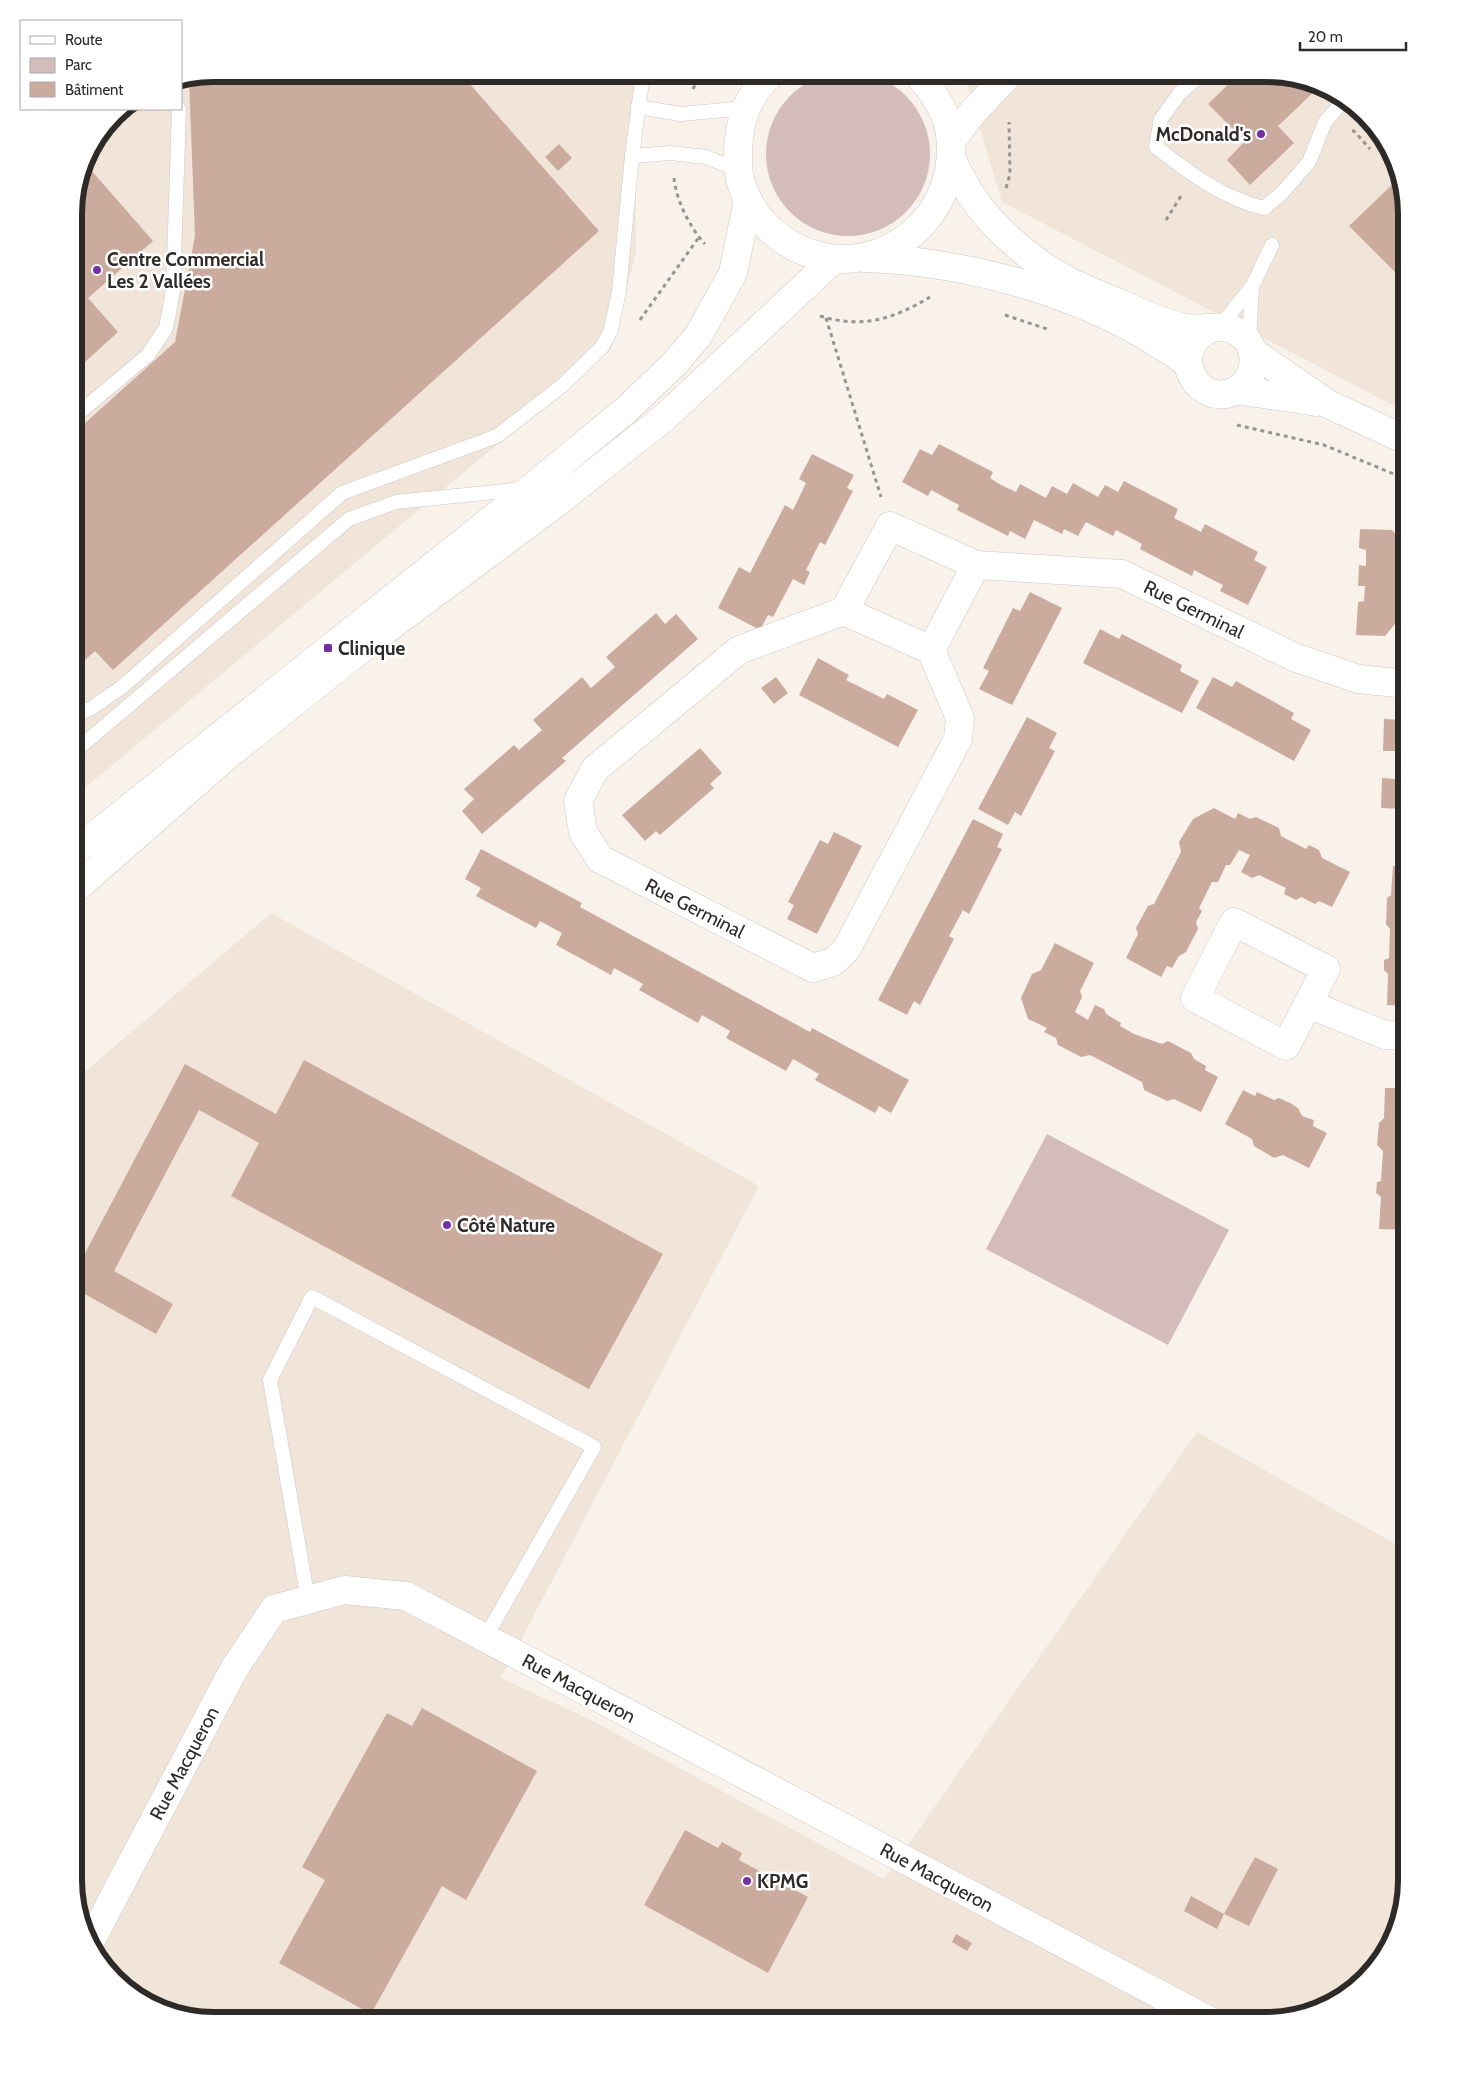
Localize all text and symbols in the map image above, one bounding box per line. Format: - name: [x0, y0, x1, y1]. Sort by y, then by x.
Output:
- legend: [20, 20, 182, 110]
- scale bar: [1300, 20, 1406, 52]
- text: 20 m: [1308, 28, 1343, 46]
- text: Route: [65, 31, 103, 49]
- text: Parc: [65, 56, 92, 74]
- text: Bâtiment: [65, 81, 123, 99]
- place label: McDonald's: [1156, 123, 1251, 146]
- marker: McDonald's: [1255, 128, 1267, 140]
- place label: Centre Commercial Les 2 Vallées: [107, 248, 264, 293]
- marker: Centre Commercial Les 2 Vallées: [91, 264, 103, 276]
- street label: Rue Germinal: [1140, 575, 1248, 644]
- place label: Clinique: [338, 637, 406, 660]
- marker: Clinique: [322, 642, 334, 654]
- street label: Rue Germinal: [641, 874, 749, 944]
- place label: Côté Nature: [457, 1214, 555, 1237]
- marker: Côté Nature: [441, 1219, 453, 1231]
- street label: Rue Macqueron: [518, 1649, 639, 1728]
- street label: Rue Macqueron: [145, 1703, 224, 1824]
- street label: Rue Macqueron: [876, 1838, 997, 1917]
- place label: KPMG: [757, 1870, 808, 1893]
- marker: KPMG: [741, 1875, 753, 1887]

